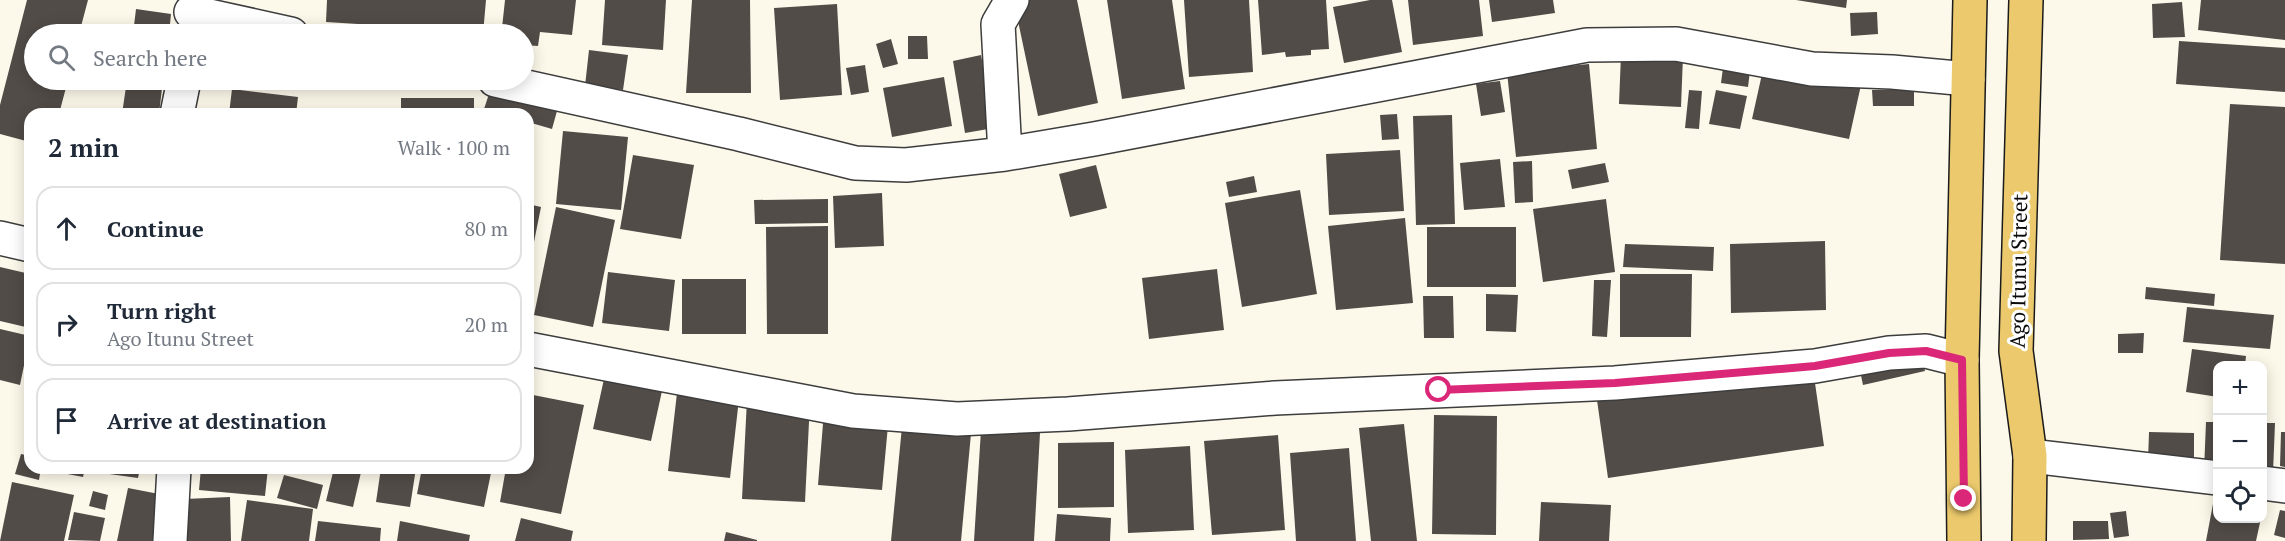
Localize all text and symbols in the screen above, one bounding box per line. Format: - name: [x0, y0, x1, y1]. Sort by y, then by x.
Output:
- search box: [24, 24, 534, 90]
- icon: search: [45, 41, 78, 74]
- text: Search here: [93, 43, 207, 72]
- text: 2 min: [48, 130, 119, 164]
- text: Walk · 100 m: [398, 134, 510, 161]
- street label: Ago Itunu Street: [2003, 193, 2033, 348]
- icon: ahead: [50, 212, 83, 245]
- text: Continue: [107, 214, 204, 243]
- text: 80 m: [465, 215, 508, 242]
- text: Turn right: [107, 296, 216, 325]
- icon: right: [50, 308, 83, 341]
- text: 20 m: [465, 311, 508, 338]
- text: Ago Itunu Street: [107, 325, 254, 352]
- map controls: [2213, 361, 2267, 523]
- button: +: [2213, 361, 2267, 415]
- route start: [1425, 376, 1451, 402]
- icon: arrive: [50, 404, 83, 437]
- text: Arrive at destination: [107, 406, 326, 435]
- button: −: [2213, 415, 2267, 469]
- button: locate: [2213, 469, 2267, 523]
- route end: [1950, 485, 1976, 511]

